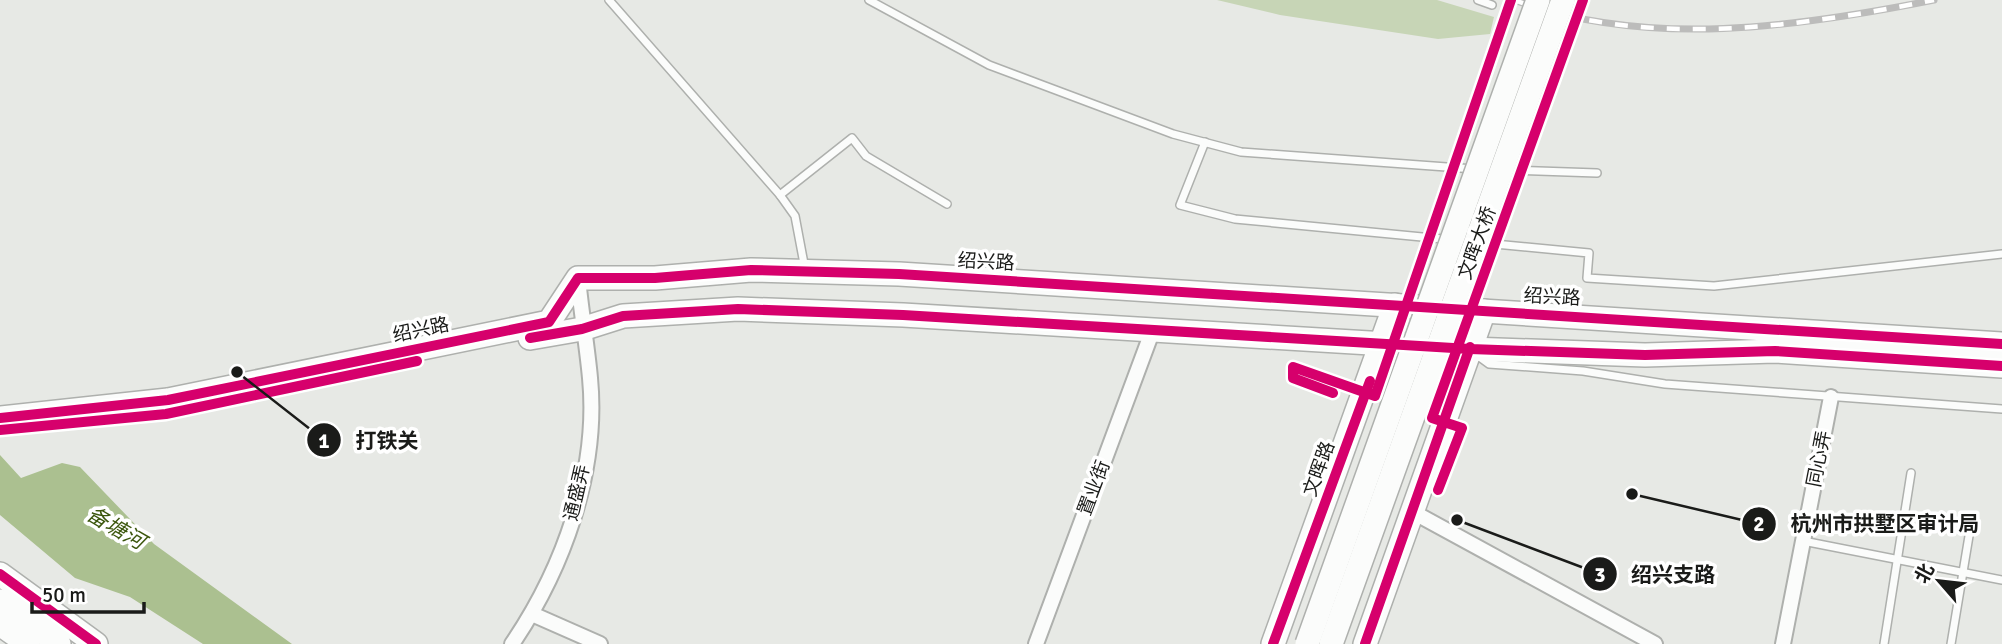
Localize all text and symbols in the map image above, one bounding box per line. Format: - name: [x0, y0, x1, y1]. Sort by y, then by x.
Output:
- street label: 文晖大桥: [1453, 203, 1501, 283]
- street label: 绍兴路: [957, 249, 1015, 275]
- street label: 绍兴路: [1523, 284, 1581, 310]
- street label: 绍兴路: [391, 312, 451, 348]
- callout: 打铁关: [306, 419, 432, 461]
- text: 1: [318, 428, 330, 454]
- text: 打铁关: [356, 428, 419, 454]
- street label: 同心弄: [1802, 429, 1836, 489]
- street label: 文晖路: [1298, 438, 1340, 500]
- street label: 置业街: [1073, 457, 1115, 519]
- street label: 通盛弄: [559, 463, 595, 523]
- water label: 备塘河: [82, 501, 153, 557]
- callout: 杭州市拱墅区审计局: [1741, 503, 1993, 545]
- text: 2: [1753, 511, 1765, 537]
- text: 杭州市拱墅区审计局: [1791, 511, 1980, 537]
- north arrow: [1904, 546, 1974, 616]
- callout: 绍兴支路: [1582, 553, 1729, 595]
- text: 北: [1910, 559, 1940, 588]
- text: 3: [1594, 562, 1606, 588]
- text: 绍兴支路: [1631, 562, 1715, 588]
- scale bar: [32, 570, 144, 614]
- text: 50 m: [42, 582, 86, 608]

